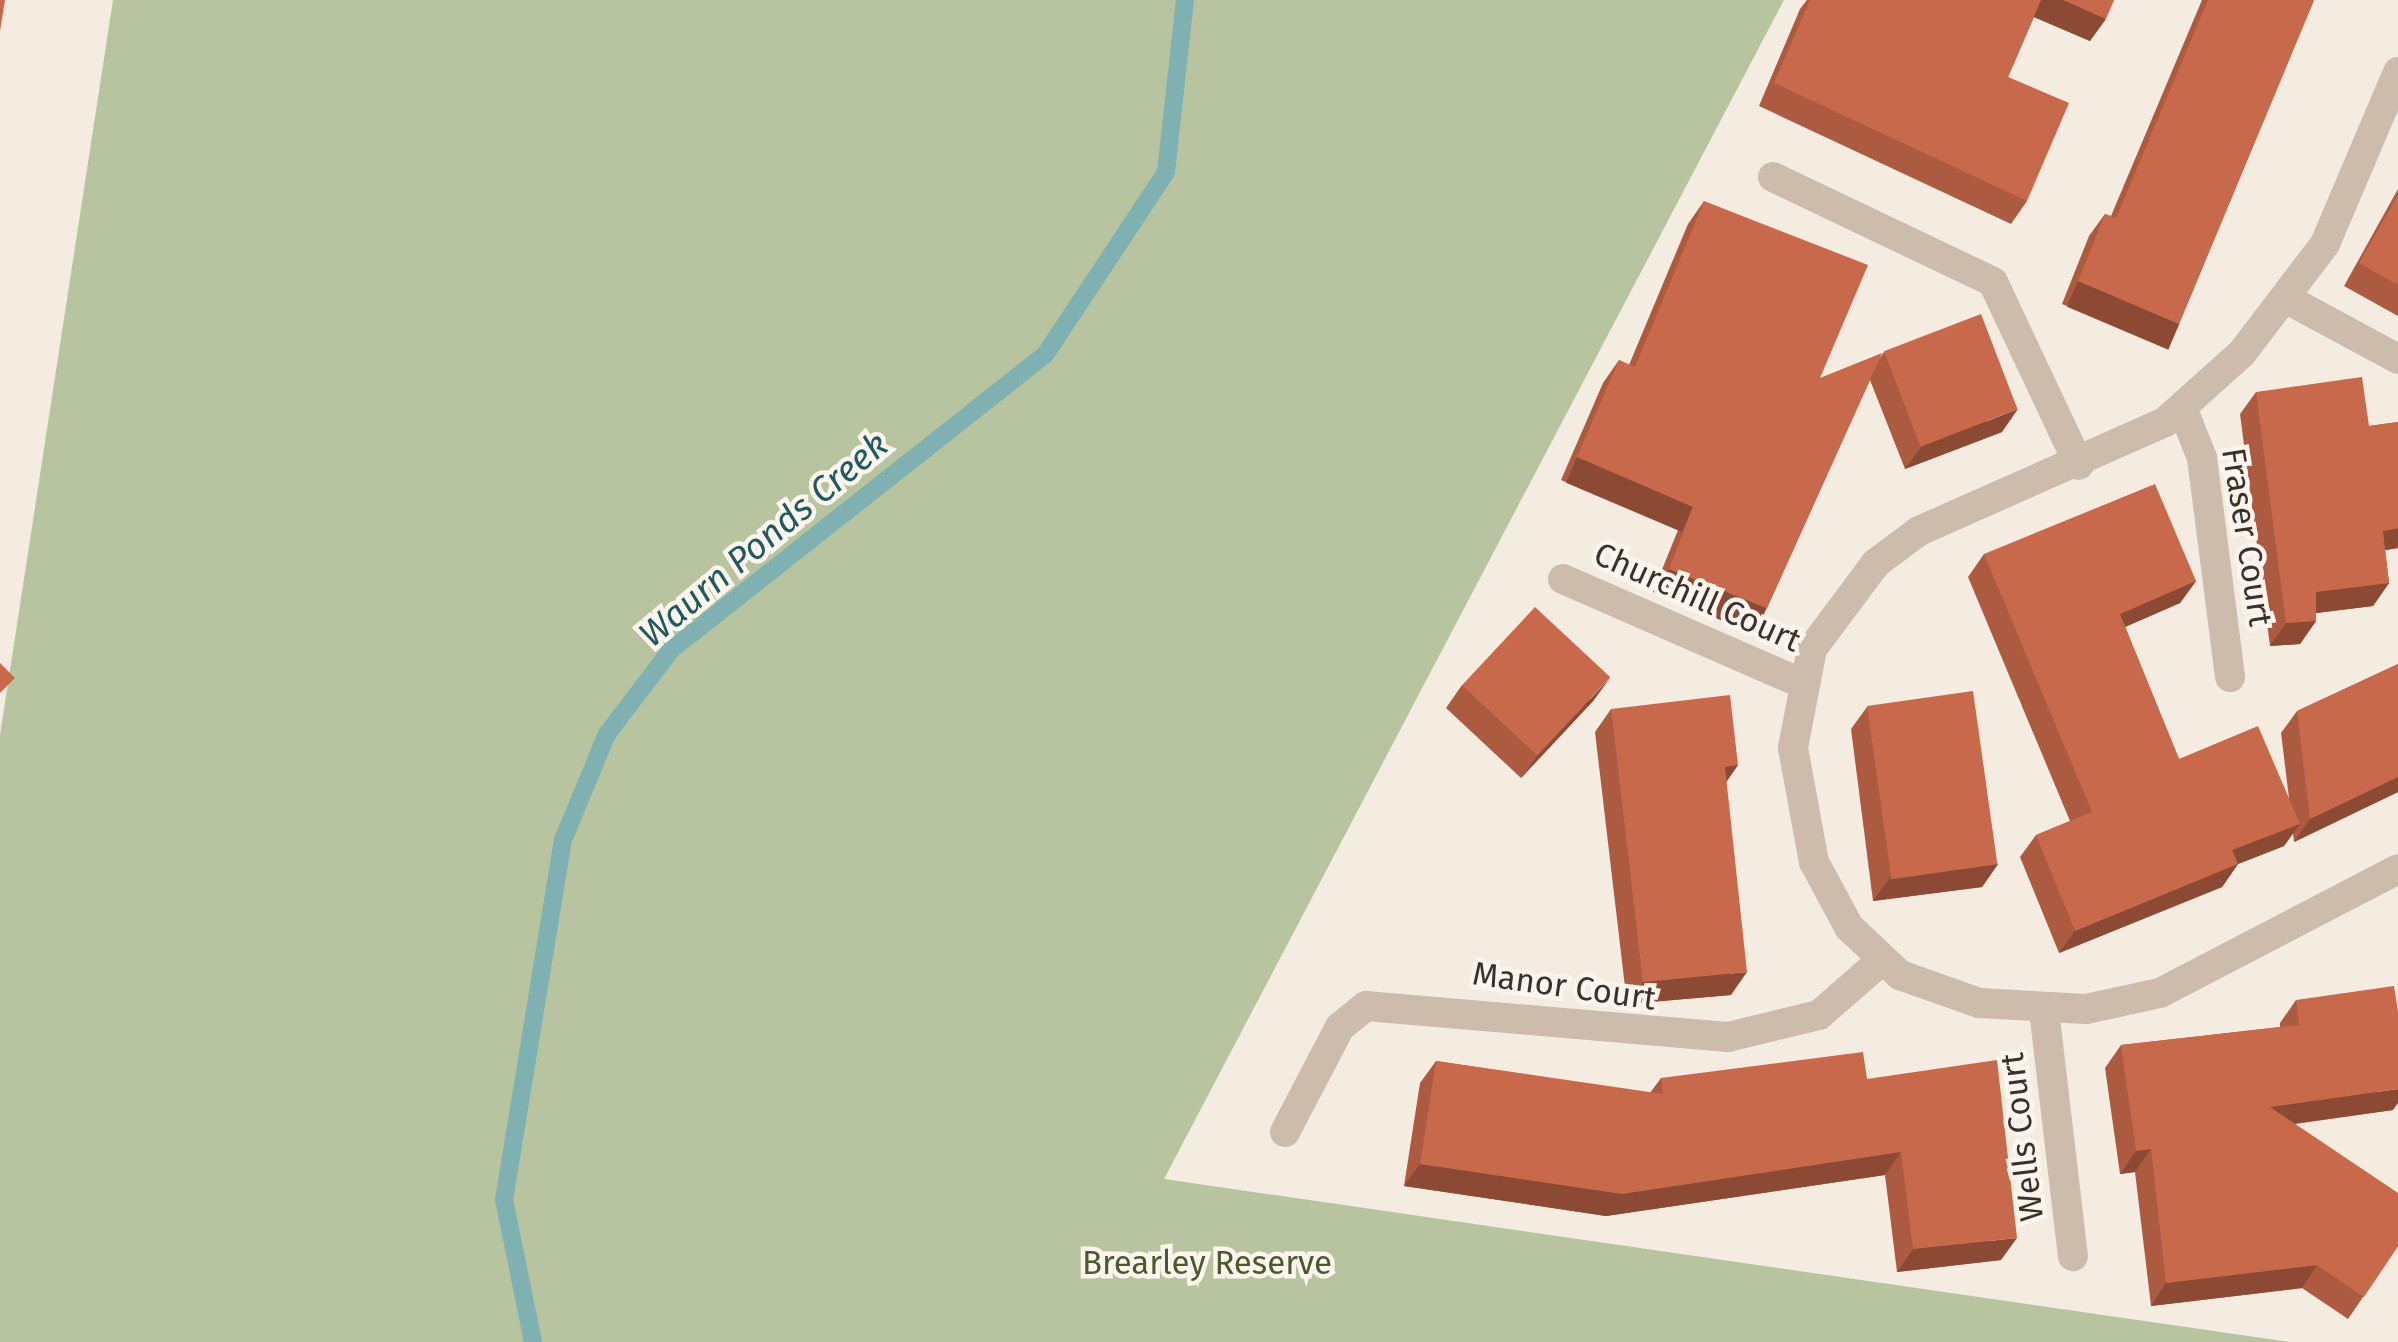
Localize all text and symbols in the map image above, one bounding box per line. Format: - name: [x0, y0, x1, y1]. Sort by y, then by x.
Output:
- water label: Waurn Ponds Creek: [631, 423, 897, 657]
- street label: Fraser Court: [2212, 445, 2280, 629]
- street label: Churchill Court: [1588, 535, 1806, 661]
- street label: Manor Court: [1470, 955, 1658, 1019]
- street label: Wells Court: [1993, 1051, 2053, 1223]
- park label: Brearley Reserve: [1082, 1244, 1332, 1284]

